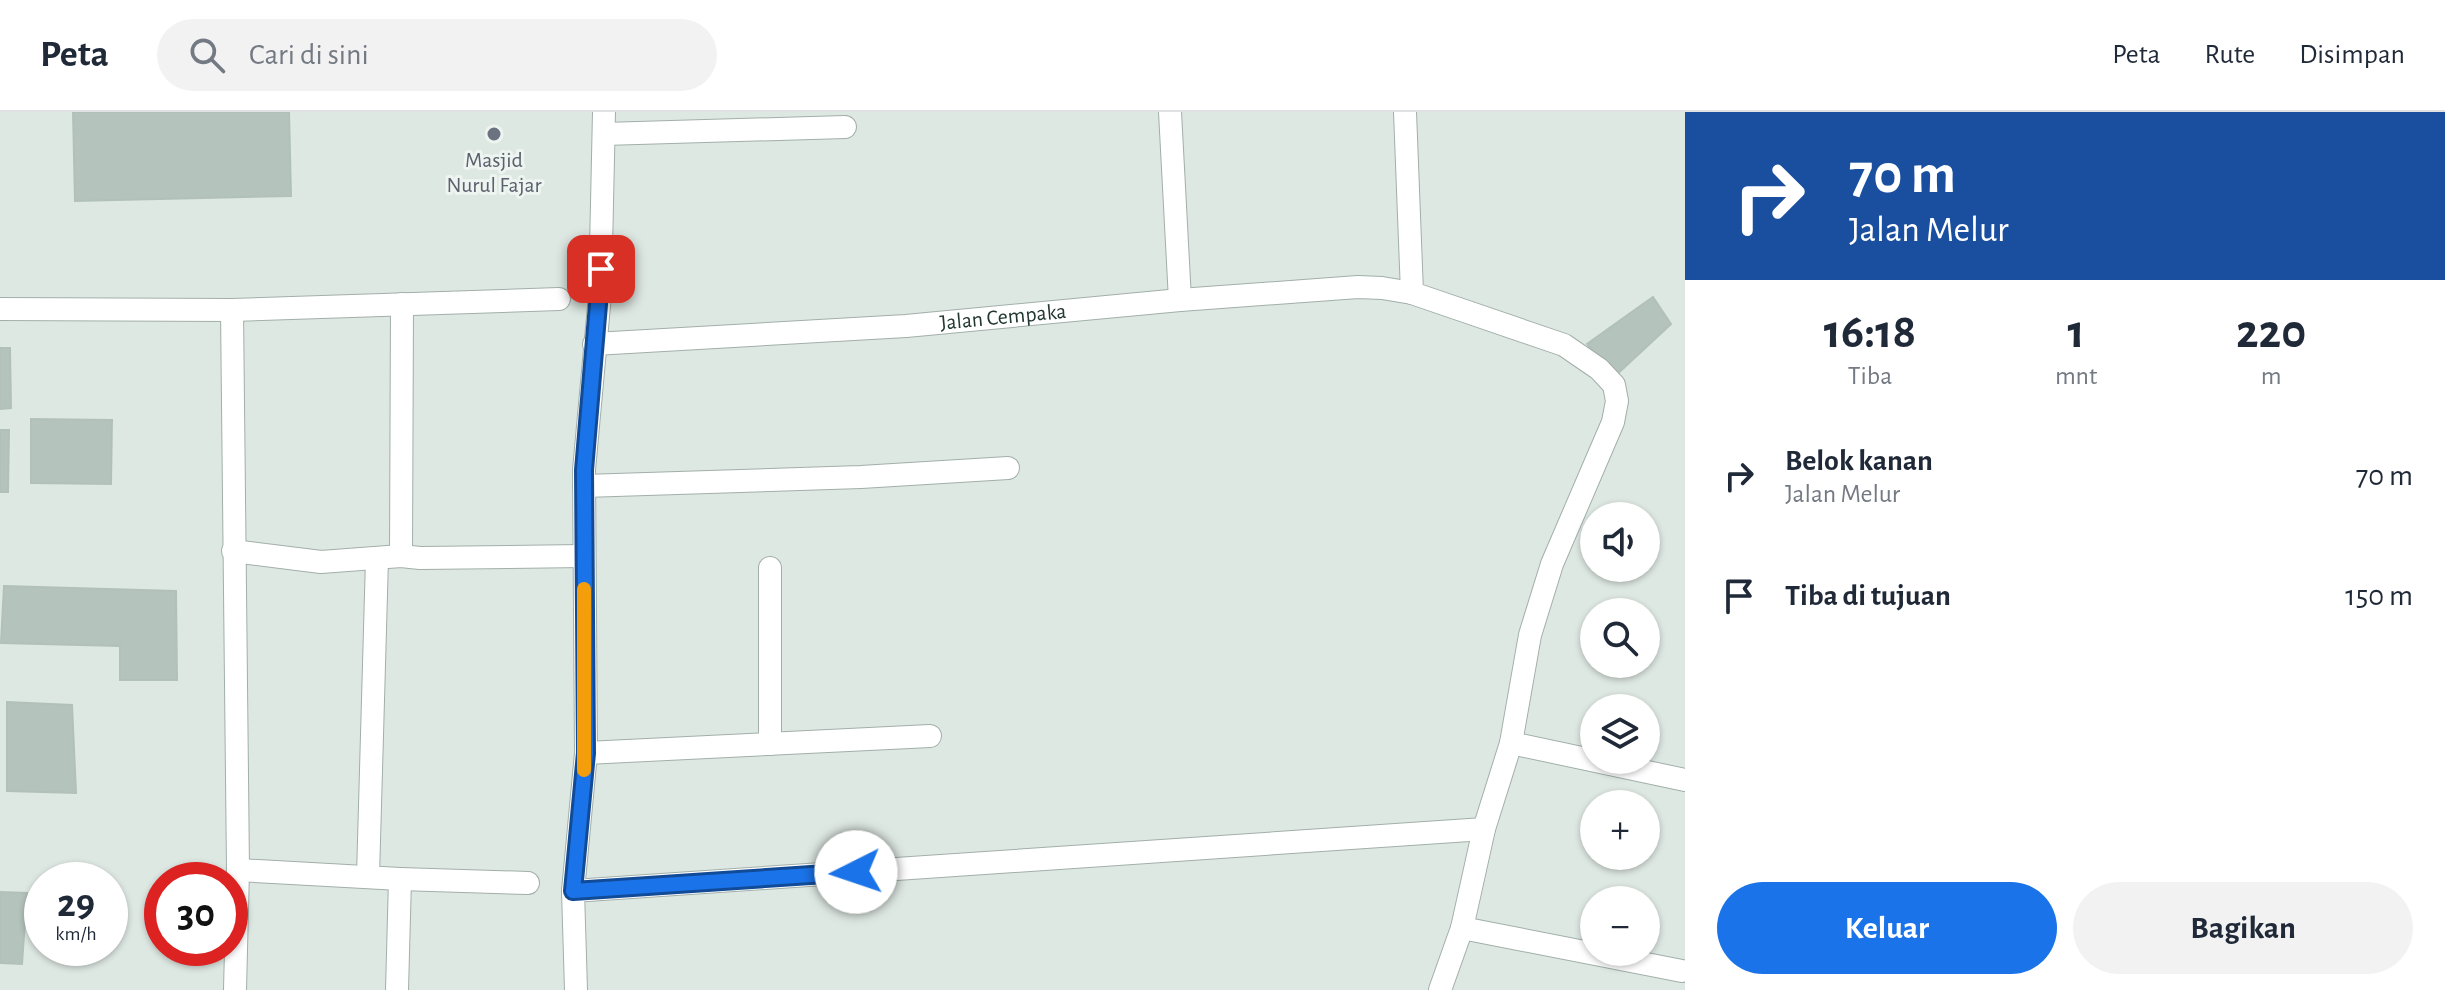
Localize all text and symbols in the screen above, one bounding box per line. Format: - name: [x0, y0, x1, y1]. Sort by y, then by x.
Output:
- search box: [157, 19, 717, 91]
- icon: search: [185, 33, 229, 77]
- text: Peta: [40, 36, 109, 74]
- text: Cari di sini: [249, 40, 369, 70]
- text: Peta: [2112, 41, 2161, 69]
- text: Rute: [2205, 41, 2255, 69]
- text: Disimpan: [2299, 41, 2405, 69]
- marker: Masjid Nurul Fajar: [485, 125, 503, 143]
- icon: right: [1717, 144, 1821, 248]
- text: 70 m: [1849, 147, 1956, 203]
- place label: Masjid Nurul Fajar: [446, 149, 542, 196]
- text: Jalan Melur: [1849, 212, 2009, 248]
- pin: [567, 235, 635, 303]
- icon: arrive: [579, 247, 623, 291]
- street label: Jalan Cempaka: [939, 300, 1067, 334]
- text: 16:18: [1824, 309, 1916, 357]
- text: 1: [2067, 309, 2085, 357]
- text: 220: [2236, 309, 2306, 357]
- text: Tiba: [1848, 363, 1892, 389]
- text: mnt: [2055, 363, 2097, 389]
- text: m: [2261, 363, 2281, 389]
- text: Belok kanan: [1785, 446, 1933, 476]
- icon: right: [1717, 454, 1761, 498]
- text: 70 m: [2356, 461, 2413, 491]
- text: Jalan Melur: [1785, 481, 1900, 507]
- map controls: [1580, 502, 1660, 966]
- button: sound: [1580, 502, 1660, 582]
- icon: arrive: [1717, 574, 1761, 618]
- text: Tiba di tujuan: [1785, 581, 1951, 611]
- text: 150 m: [2345, 581, 2413, 611]
- button: search: [1580, 598, 1660, 678]
- button: layers: [1580, 694, 1660, 774]
- button: +: [1580, 790, 1660, 870]
- position arrow: [814, 830, 898, 914]
- speed limit sign: 30: [144, 862, 248, 966]
- button: Keluar: [1717, 882, 2057, 974]
- button: Bagikan: [2073, 882, 2413, 974]
- text: 29: [57, 884, 95, 924]
- button: −: [1580, 886, 1660, 966]
- text: km/h: [55, 924, 97, 944]

